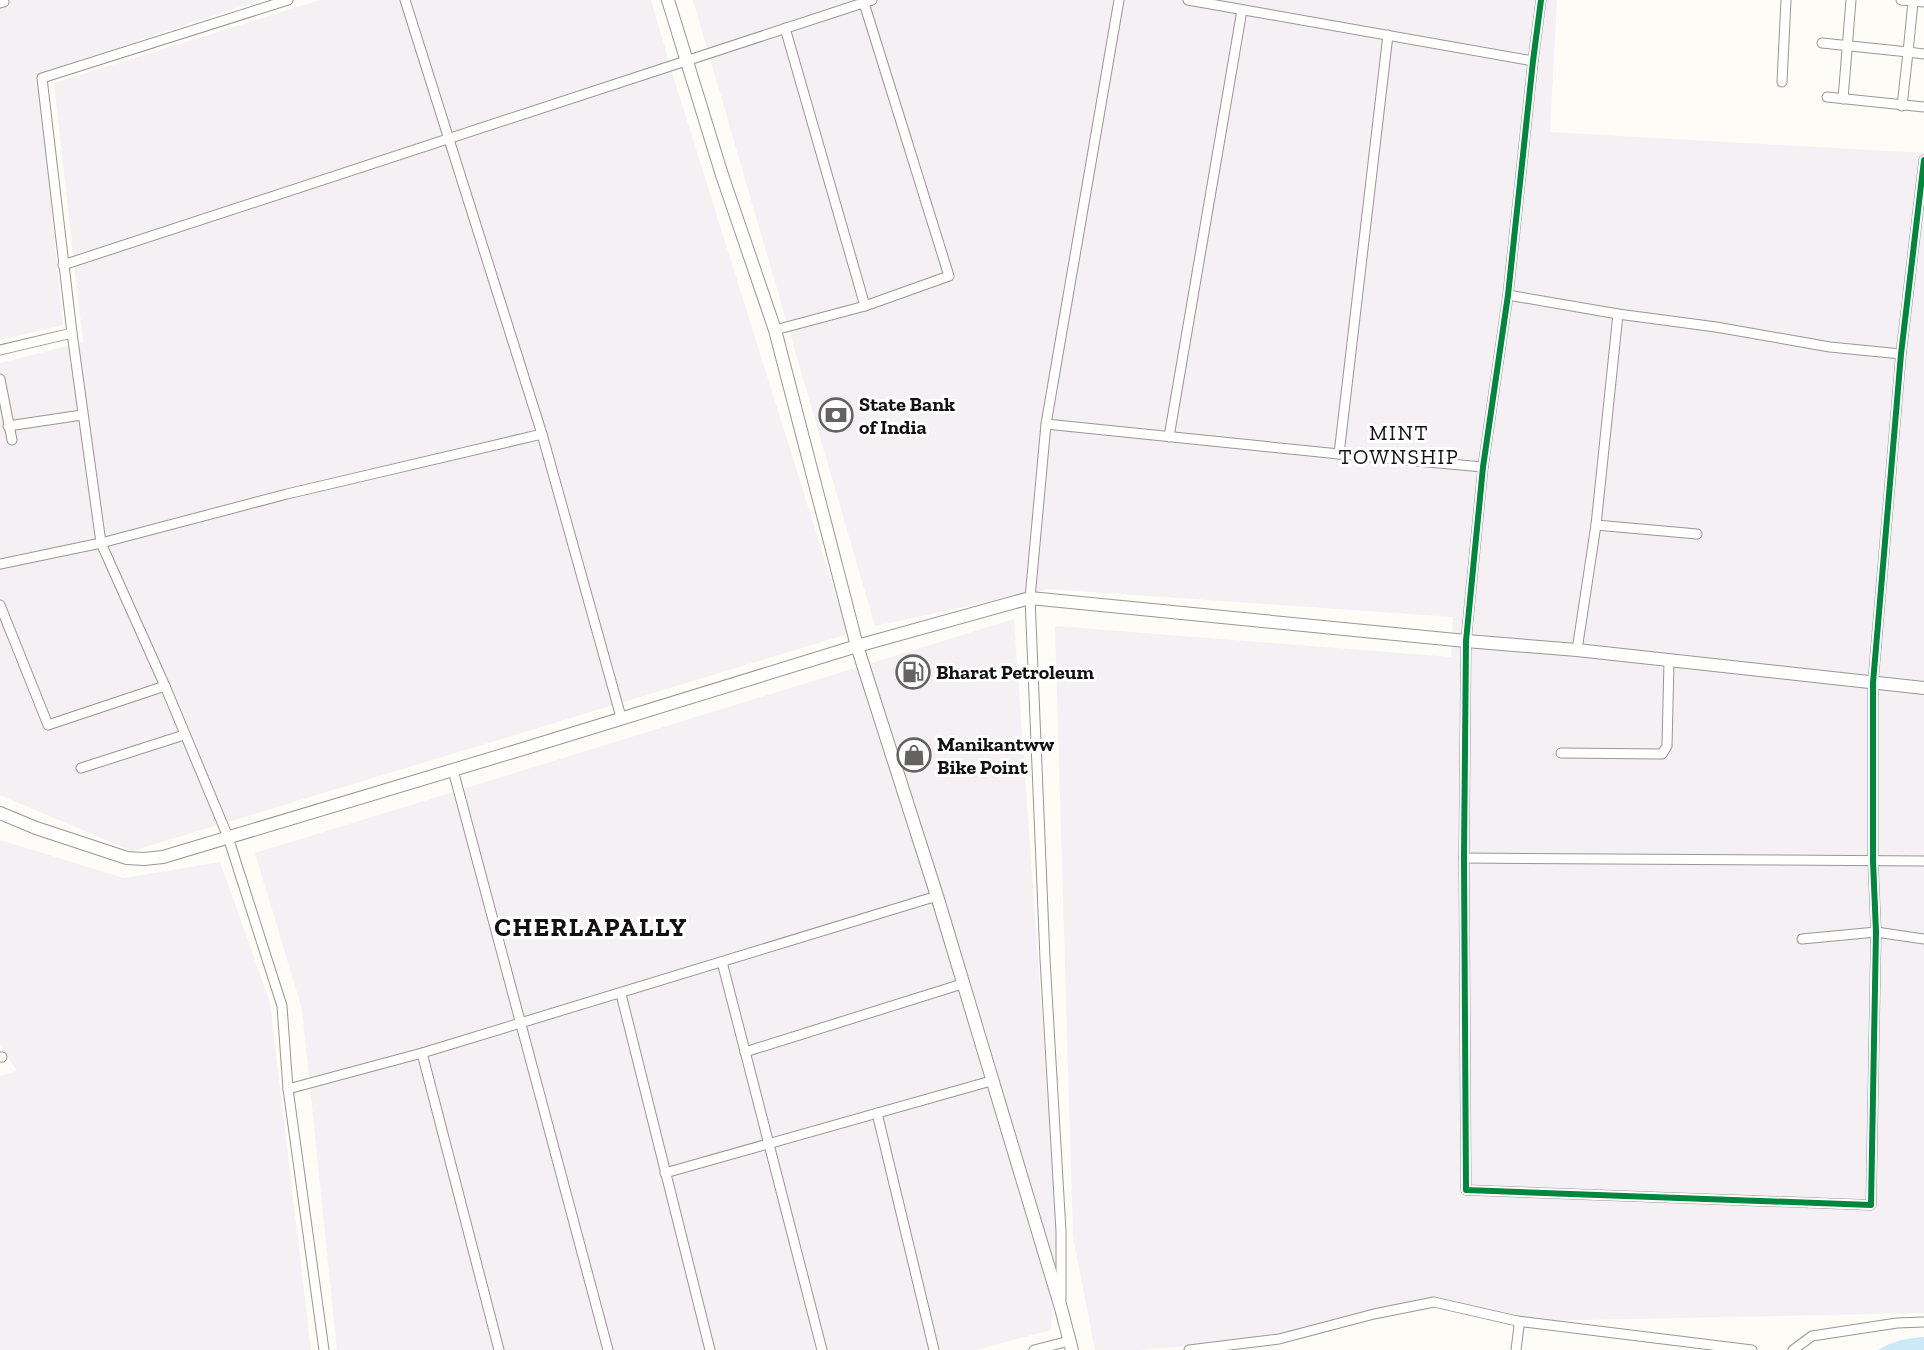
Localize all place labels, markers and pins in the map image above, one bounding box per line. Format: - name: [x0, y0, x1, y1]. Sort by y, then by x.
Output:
- place label: State Bank of India: [859, 392, 955, 439]
- bank icon: State Bank of India: [818, 397, 854, 433]
- fuel station icon: Bharat Petroleum: [895, 654, 931, 690]
- place label: Bharat Petroleum: [936, 660, 1094, 684]
- place label: Manikantww Bike Point: [937, 732, 1055, 779]
- shop icon: Manikantww Bike Point: [896, 737, 932, 773]

